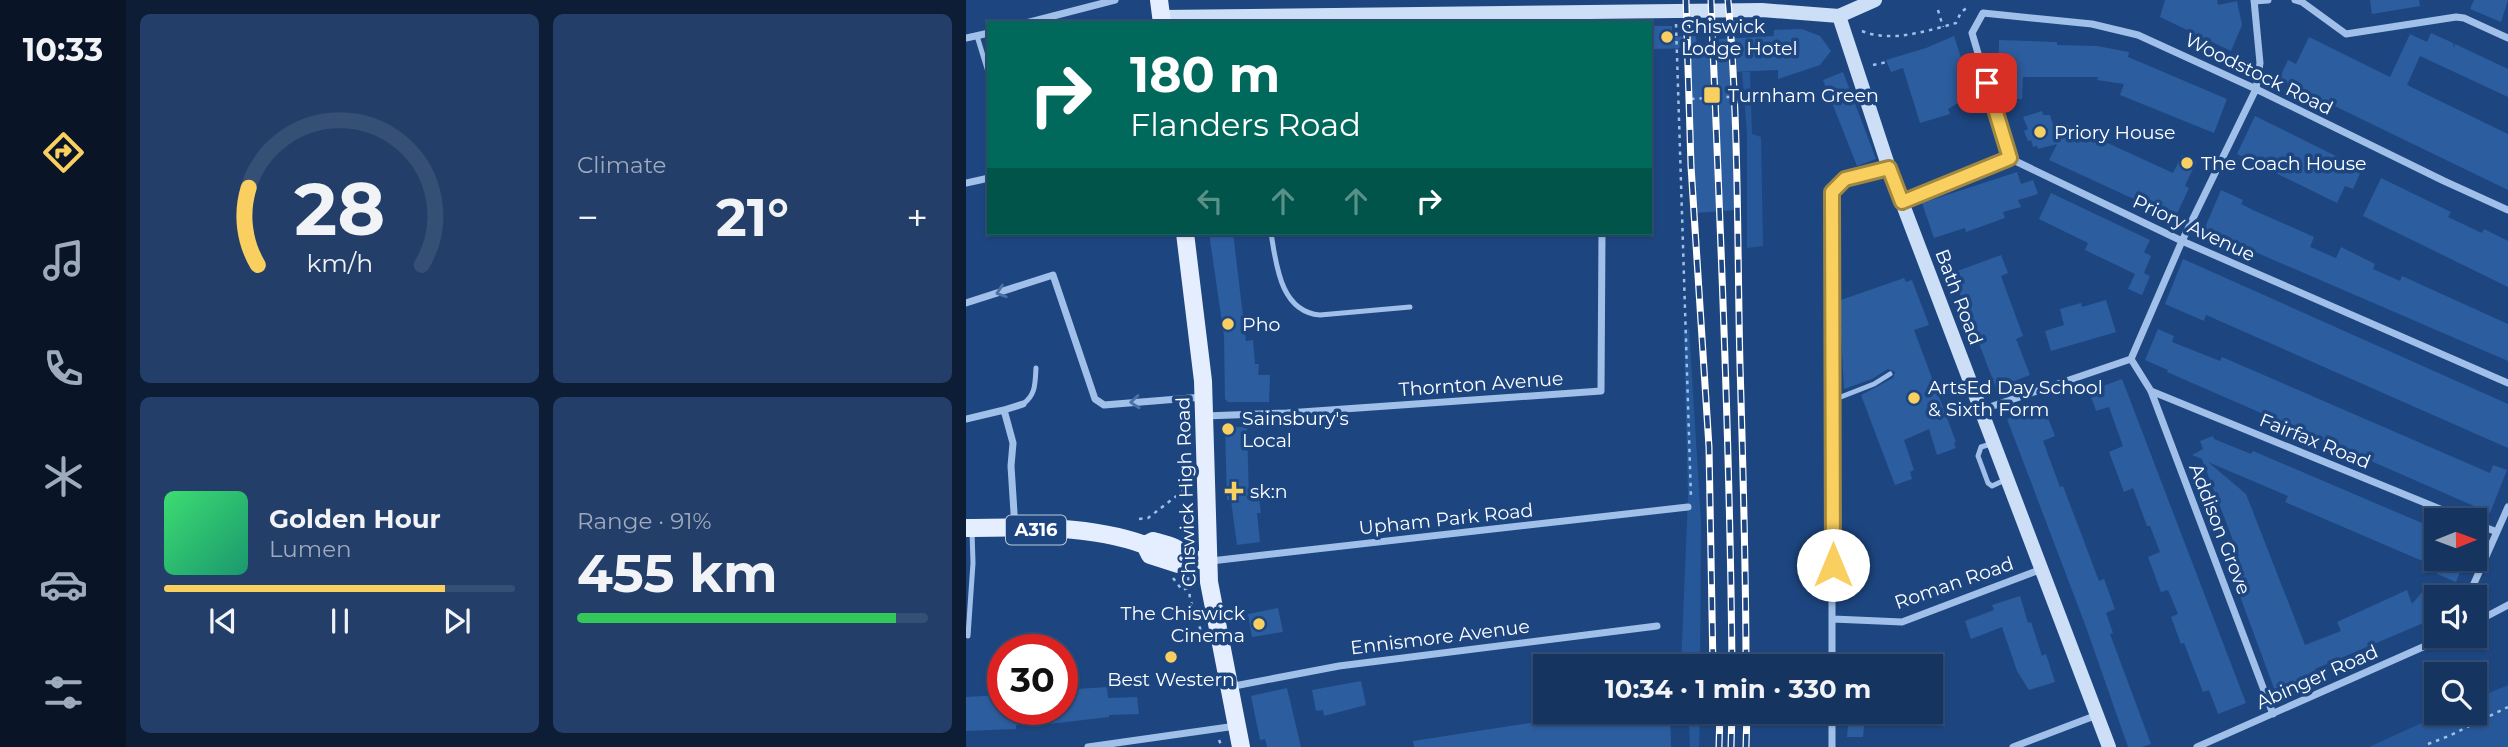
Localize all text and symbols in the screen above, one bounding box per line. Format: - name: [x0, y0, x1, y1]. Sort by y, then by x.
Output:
- place label: Chiswick Lodge Hotel: [1681, 15, 1798, 60]
- street label: Woodstock Road: [2181, 28, 2337, 120]
- marker: Chiswick Lodge Hotel: [1659, 29, 1675, 45]
- text: 10:33: [23, 30, 103, 69]
- text: 180 m: [1130, 45, 1280, 104]
- icon: right: [1015, 49, 1106, 140]
- pin: [1957, 53, 2017, 113]
- icon: arrive: [1968, 64, 2006, 102]
- place label: Turnham Green: [1728, 84, 1879, 107]
- marker: Turnham Green: [1702, 85, 1722, 105]
- text: Flanders Road: [1130, 105, 1361, 144]
- place label: Priory House: [2054, 121, 2175, 144]
- marker: Priory House: [2032, 124, 2048, 140]
- icon: directions: [39, 128, 88, 177]
- text: Climate: [577, 151, 666, 179]
- place label: The Coach House: [2201, 152, 2367, 175]
- marker: The Coach House: [2179, 155, 2195, 171]
- text: 28: [294, 165, 385, 253]
- icon: left: [1191, 182, 1229, 220]
- icon: ahead: [1264, 182, 1302, 220]
- icon: ahead: [1337, 182, 1375, 220]
- icon: right: [1410, 182, 1448, 220]
- text: 21°: [716, 186, 789, 249]
- street label: Priory Avenue: [2129, 190, 2259, 266]
- text: −: [577, 194, 599, 241]
- text: +: [906, 194, 928, 241]
- icon: music: [39, 236, 88, 285]
- street label: Bath Road: [1930, 246, 1988, 348]
- text: km/h: [306, 247, 373, 277]
- one-way arrow: [996, 283, 1008, 298]
- place label: Pho: [1242, 313, 1280, 336]
- marker: Pho: [1220, 316, 1236, 332]
- icon: phone: [39, 344, 88, 393]
- street label: Thornton Avenue: [1398, 367, 1564, 401]
- place label: ArtsEd Day School & Sixth Form: [1928, 376, 2103, 421]
- marker: ArtsEd Day School & Sixth Form: [1906, 390, 1922, 406]
- one-way arrow: [1130, 395, 1141, 410]
- street label: Chiswick High Road: [1171, 397, 1201, 587]
- place label: Sainsbury's Local: [1242, 407, 1349, 452]
- street label: Fairfax Road: [2256, 408, 2374, 474]
- marker: Sainsbury's Local: [1220, 421, 1236, 437]
- icon: climate: [39, 452, 88, 501]
- street label: Addison Grove: [2184, 460, 2256, 598]
- place label: sk:n: [1250, 480, 1288, 503]
- marker: sk:n: [1224, 481, 1244, 501]
- street label: Upham Park Road: [1358, 498, 1534, 540]
- text: Golden Hour: [269, 503, 441, 535]
- text: Range · 91%: [577, 507, 712, 535]
- north arrow: [2424, 508, 2487, 570]
- map controls: [2424, 508, 2487, 725]
- road number: A316: [1006, 516, 1066, 544]
- position arrow: [1796, 528, 1870, 602]
- text: Lumen: [269, 535, 352, 563]
- text: 455 km: [577, 542, 778, 605]
- street label: Roman Road: [1891, 552, 2017, 614]
- icon: car: [39, 560, 88, 609]
- button: sound: [2424, 585, 2487, 648]
- icon: previous: [204, 602, 242, 640]
- icon: pause: [321, 602, 359, 640]
- icon: next: [438, 602, 476, 640]
- place label: The Chiswick Cinema: [1121, 602, 1246, 647]
- street label: Ennismore Avenue: [1349, 615, 1531, 659]
- marker: The Chiswick Cinema: [1251, 616, 1267, 632]
- speed limit sign: 30: [987, 634, 1078, 725]
- street label: Abinger Road: [2252, 640, 2382, 714]
- marker: Best Western: [1163, 649, 1179, 665]
- button: search: [2424, 662, 2487, 725]
- icon: filters: [39, 668, 88, 717]
- place label: Best Western: [1107, 668, 1235, 691]
- text: 10:34 · 1 min · 330 m: [1605, 673, 1871, 705]

